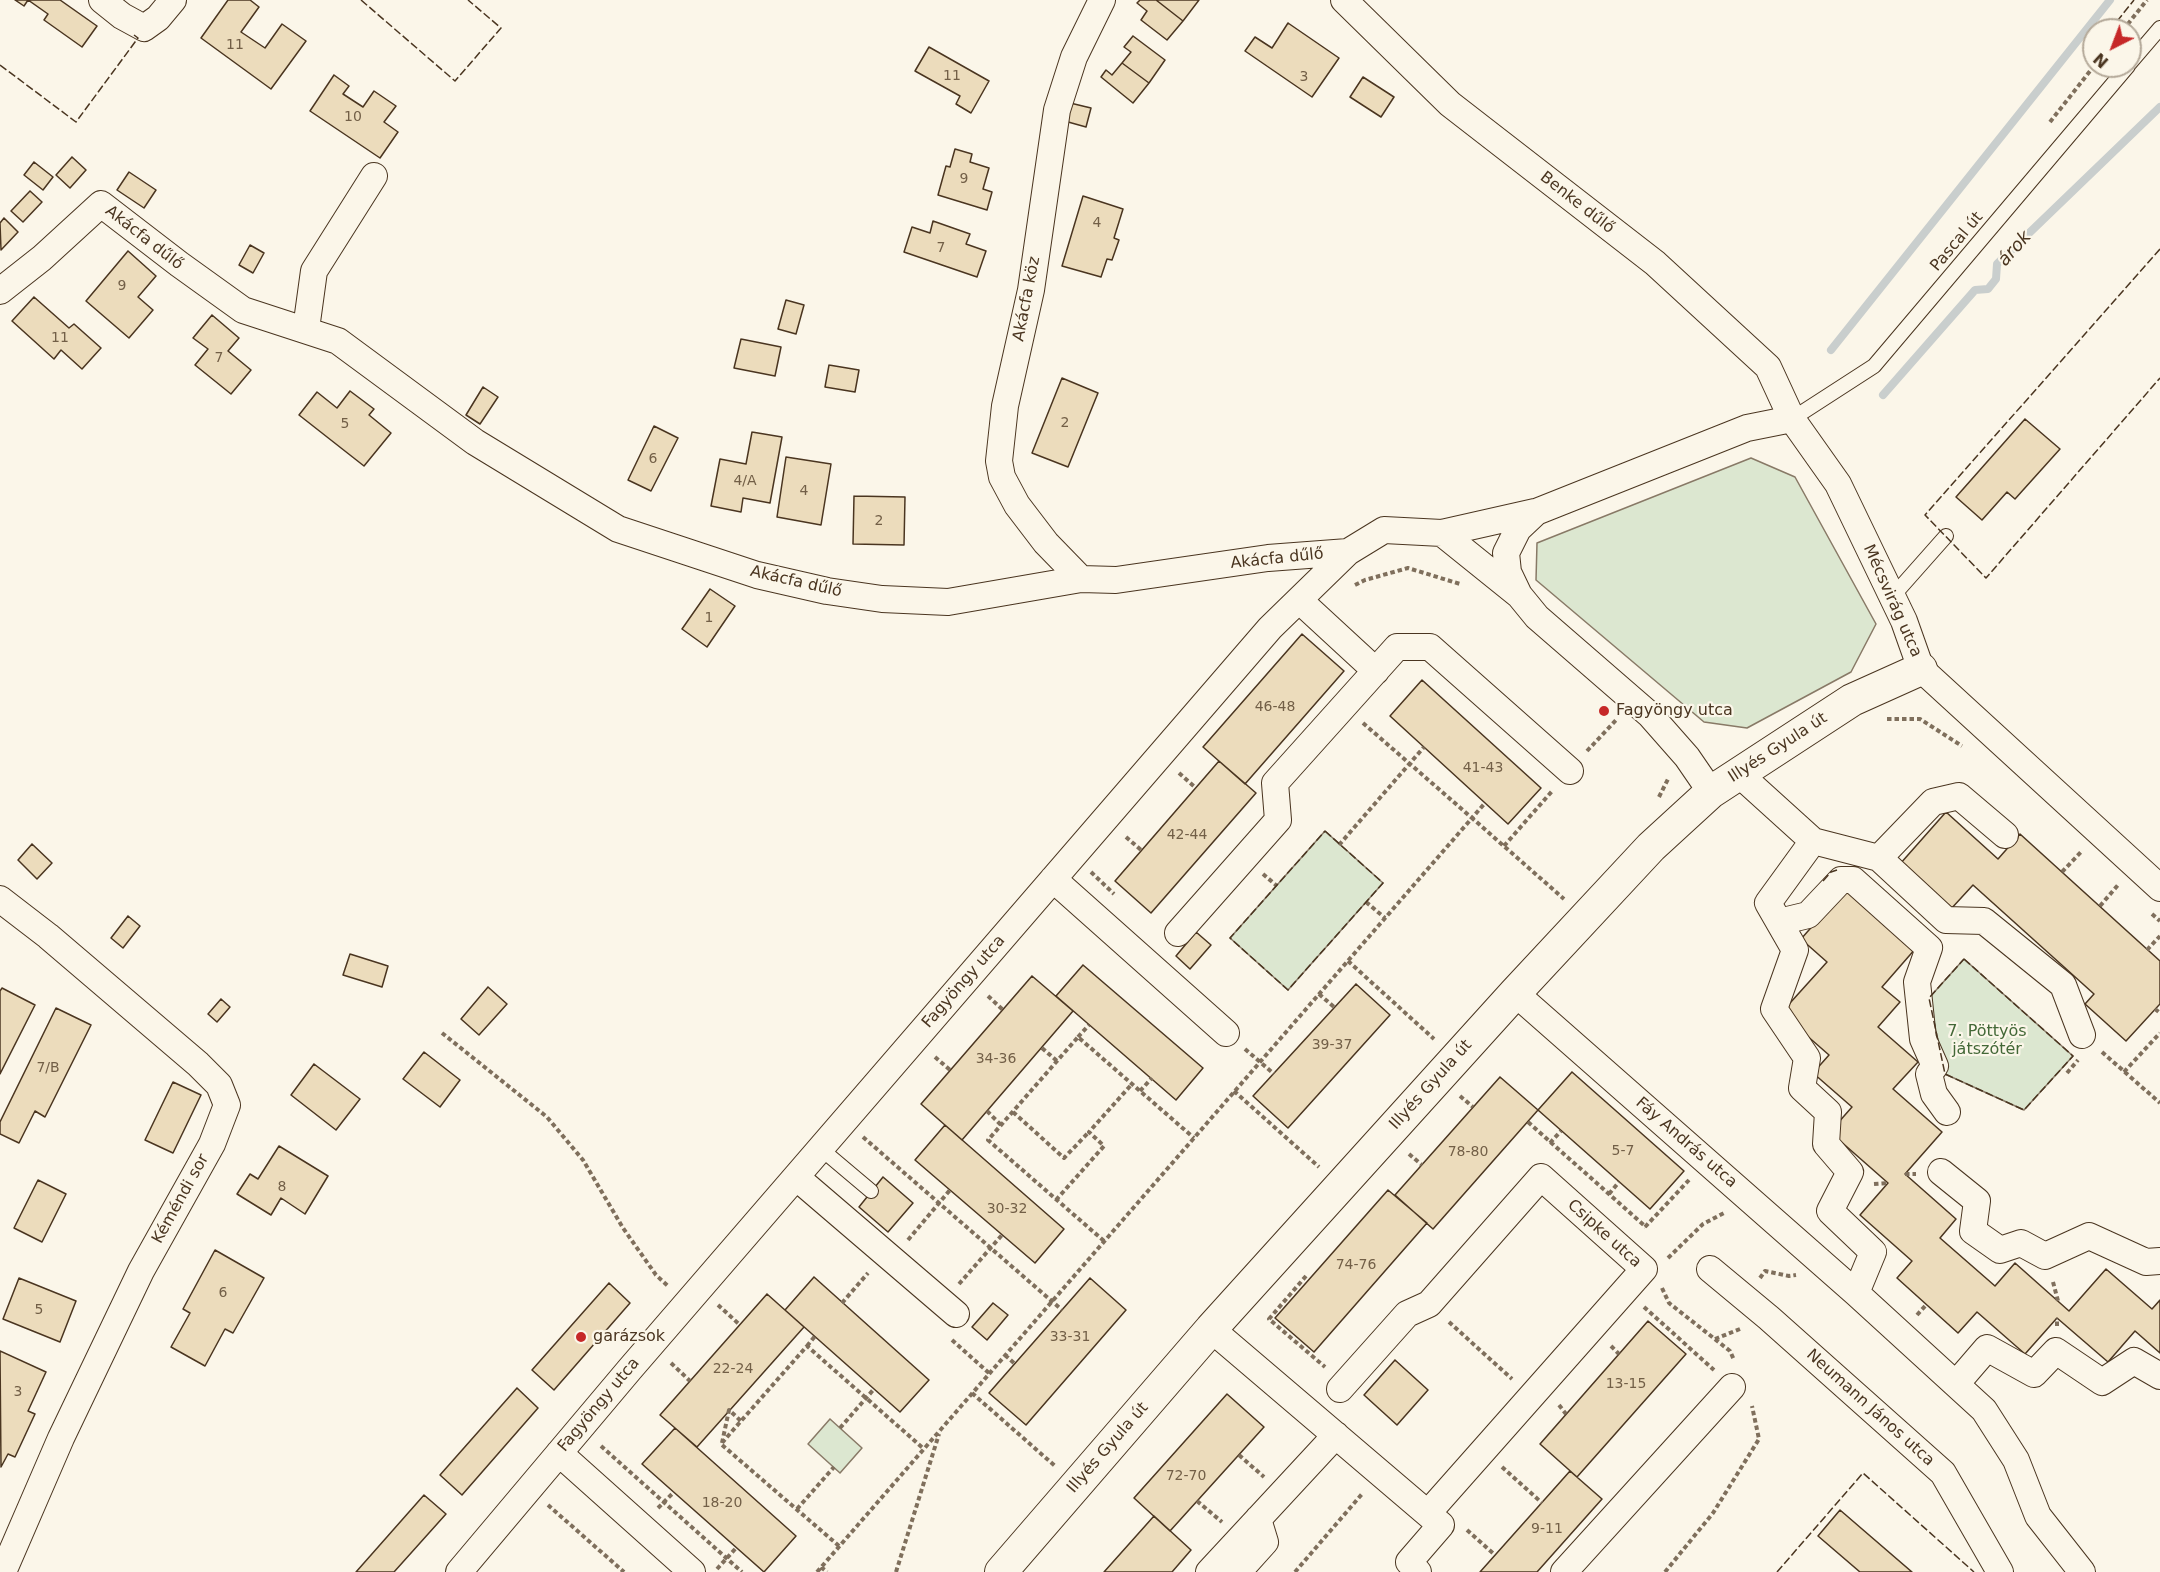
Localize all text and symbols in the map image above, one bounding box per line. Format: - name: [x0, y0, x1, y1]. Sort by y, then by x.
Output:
- north arrow: [2082, 18, 2142, 78]
- house number: 11: [226, 37, 244, 53]
- text: N: [2090, 49, 2112, 72]
- house number: 11: [943, 68, 961, 84]
- house number: 3: [1300, 69, 1308, 85]
- house number: 10: [344, 109, 362, 125]
- street label: Benke dűlő: [1536, 168, 1618, 238]
- house number: 9: [960, 171, 968, 187]
- street label: Akácfa dűlő: [101, 202, 187, 274]
- street label: Pascal út: [1927, 208, 1987, 276]
- house number: 4: [1093, 215, 1101, 231]
- water label: árok: [1994, 227, 2036, 271]
- house number: 7: [937, 240, 945, 256]
- street label: Akácfa köz: [1009, 255, 1045, 343]
- house number: 9: [118, 278, 126, 294]
- house number: 11: [51, 330, 69, 346]
- house number: 7: [215, 350, 223, 366]
- house number: 2: [1061, 415, 1069, 431]
- house number: 5: [341, 416, 349, 432]
- house number: 6: [649, 451, 657, 467]
- house number: 4/A: [733, 473, 757, 489]
- house number: 4: [800, 483, 808, 499]
- house number: 2: [875, 513, 883, 529]
- street label: Mécsvirág utca: [1859, 542, 1925, 660]
- street label: Akácfa dűlő: [1229, 545, 1325, 573]
- street label: Akácfa dűlő: [748, 562, 844, 602]
- house number: 1: [705, 610, 713, 626]
- house number: 46-48: [1255, 699, 1295, 715]
- place label: Fagyöngy utca: [1616, 701, 1733, 721]
- marker: Fagyöngy utca: [1597, 704, 1611, 718]
- street label: Illyés Gyula út: [1725, 709, 1831, 787]
- house number: 41-43: [1463, 760, 1503, 776]
- house number: 42-44: [1167, 827, 1207, 843]
- street label: Fagyöngy utca: [918, 932, 1010, 1032]
- park label: 7. Pöttyös játszótér: [1947, 1022, 2027, 1060]
- street label: Illyés Gyula út: [1386, 1036, 1476, 1134]
- house number: 39-37: [1312, 1037, 1352, 1053]
- house number: 34-36: [976, 1051, 1016, 1067]
- house number: 7/B: [36, 1060, 60, 1076]
- street label: Fáy András utca: [1631, 1094, 1741, 1192]
- house number: 5-7: [1612, 1143, 1634, 1159]
- house number: 78-80: [1448, 1144, 1488, 1160]
- street label: Kéméndi sor: [148, 1151, 214, 1247]
- house number: 8: [278, 1179, 286, 1195]
- street label: Csipke utca: [1563, 1196, 1645, 1272]
- house number: 30-32: [987, 1201, 1027, 1217]
- house number: 74-76: [1336, 1257, 1376, 1273]
- house number: 6: [219, 1285, 227, 1301]
- house number: 5: [35, 1302, 43, 1318]
- place label: garázsok: [593, 1327, 665, 1347]
- house number: 33-31: [1050, 1329, 1090, 1345]
- marker: garázsok: [574, 1330, 588, 1344]
- street label: Neumann János utca: [1802, 1345, 1938, 1471]
- street label: Fagyöngy utca: [554, 1354, 644, 1456]
- house number: 22-24: [713, 1361, 753, 1377]
- house number: 13-15: [1606, 1376, 1646, 1392]
- house number: 3: [14, 1384, 22, 1400]
- street label: Illyés Gyula út: [1063, 1399, 1153, 1497]
- house number: 72-70: [1166, 1468, 1206, 1484]
- house number: 18-20: [702, 1495, 742, 1511]
- house number: 9-11: [1531, 1521, 1563, 1537]

